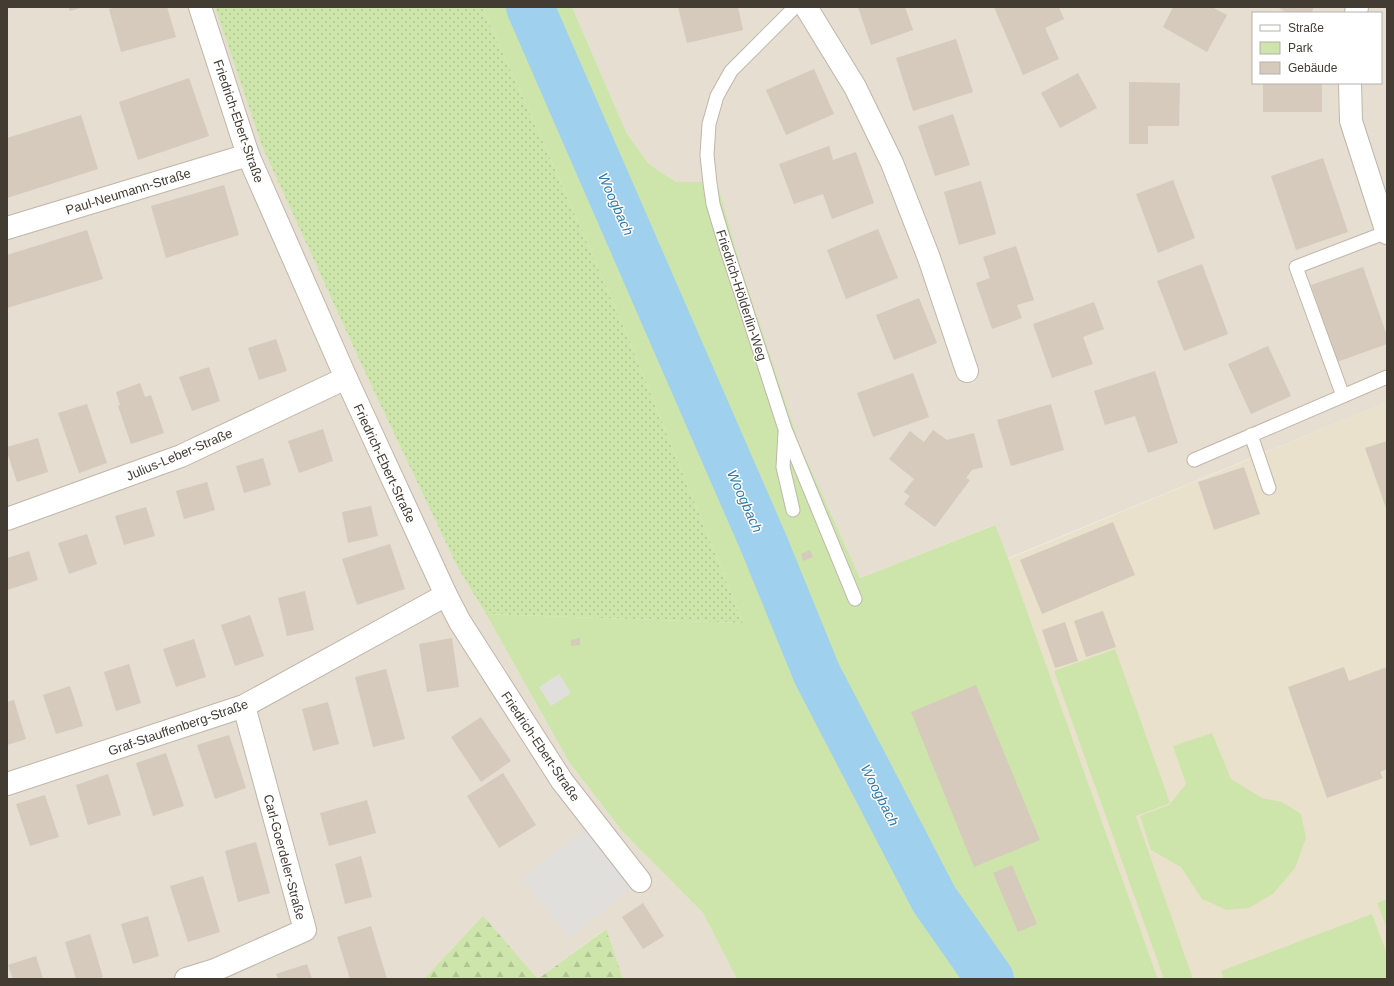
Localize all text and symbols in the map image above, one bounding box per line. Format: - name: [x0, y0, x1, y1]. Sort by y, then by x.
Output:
- legend: [1252, 12, 1382, 84]
- text: Straße: [1288, 21, 1324, 35]
- text: Park: [1288, 41, 1314, 55]
- street label: Friedrich-Ebert-Straße: [210, 58, 267, 185]
- text: Gebäude: [1288, 61, 1338, 75]
- street label: Paul-Neumann-Straße: [64, 165, 193, 218]
- water label: Woogbach: [595, 170, 637, 238]
- street label: Friedrich-Hölderlin-Weg: [713, 228, 770, 363]
- street label: Friedrich-Ebert-Straße: [350, 401, 419, 525]
- street label: Julius-Leber-Straße: [124, 425, 235, 484]
- water label: Woogbach: [724, 467, 766, 535]
- street label: Friedrich-Ebert-Straße: [498, 688, 583, 804]
- street label: Graf-Stauffenberg-Straße: [106, 696, 250, 759]
- water label: Woogbach: [858, 762, 902, 829]
- street label: Carl-Goerdeler-Straße: [261, 793, 308, 922]

